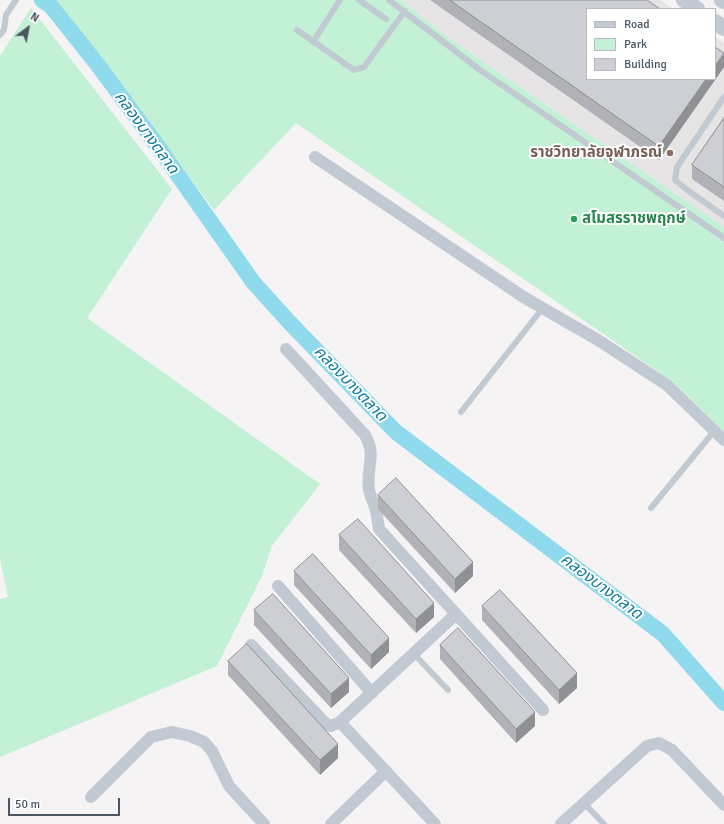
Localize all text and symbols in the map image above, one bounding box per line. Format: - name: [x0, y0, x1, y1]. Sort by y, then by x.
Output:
- north arrow: [8, 8, 48, 48]
- legend: [586, 8, 716, 80]
- text: N: [28, 10, 41, 25]
- text: Road: [624, 17, 650, 32]
- text: Park: [624, 37, 647, 52]
- text: Building: [624, 57, 667, 72]
- water label: คลองบางตลาด: [110, 88, 182, 178]
- place label: ราชวิทยาลัยจุฬาภรณ์: [530, 144, 662, 162]
- marker: ราชวิทยาลัยจุฬาภรณ์: [665, 148, 675, 158]
- place label: สโมสรราชพฤกษ์: [582, 210, 686, 228]
- marker: สโมสรราชพฤกษ์: [569, 214, 579, 224]
- water label: คลองบางตลาด: [309, 342, 391, 426]
- water label: คลองบางตลาด: [556, 550, 646, 624]
- scale bar: [10, 790, 122, 816]
- text: 50 m: [15, 797, 40, 812]

